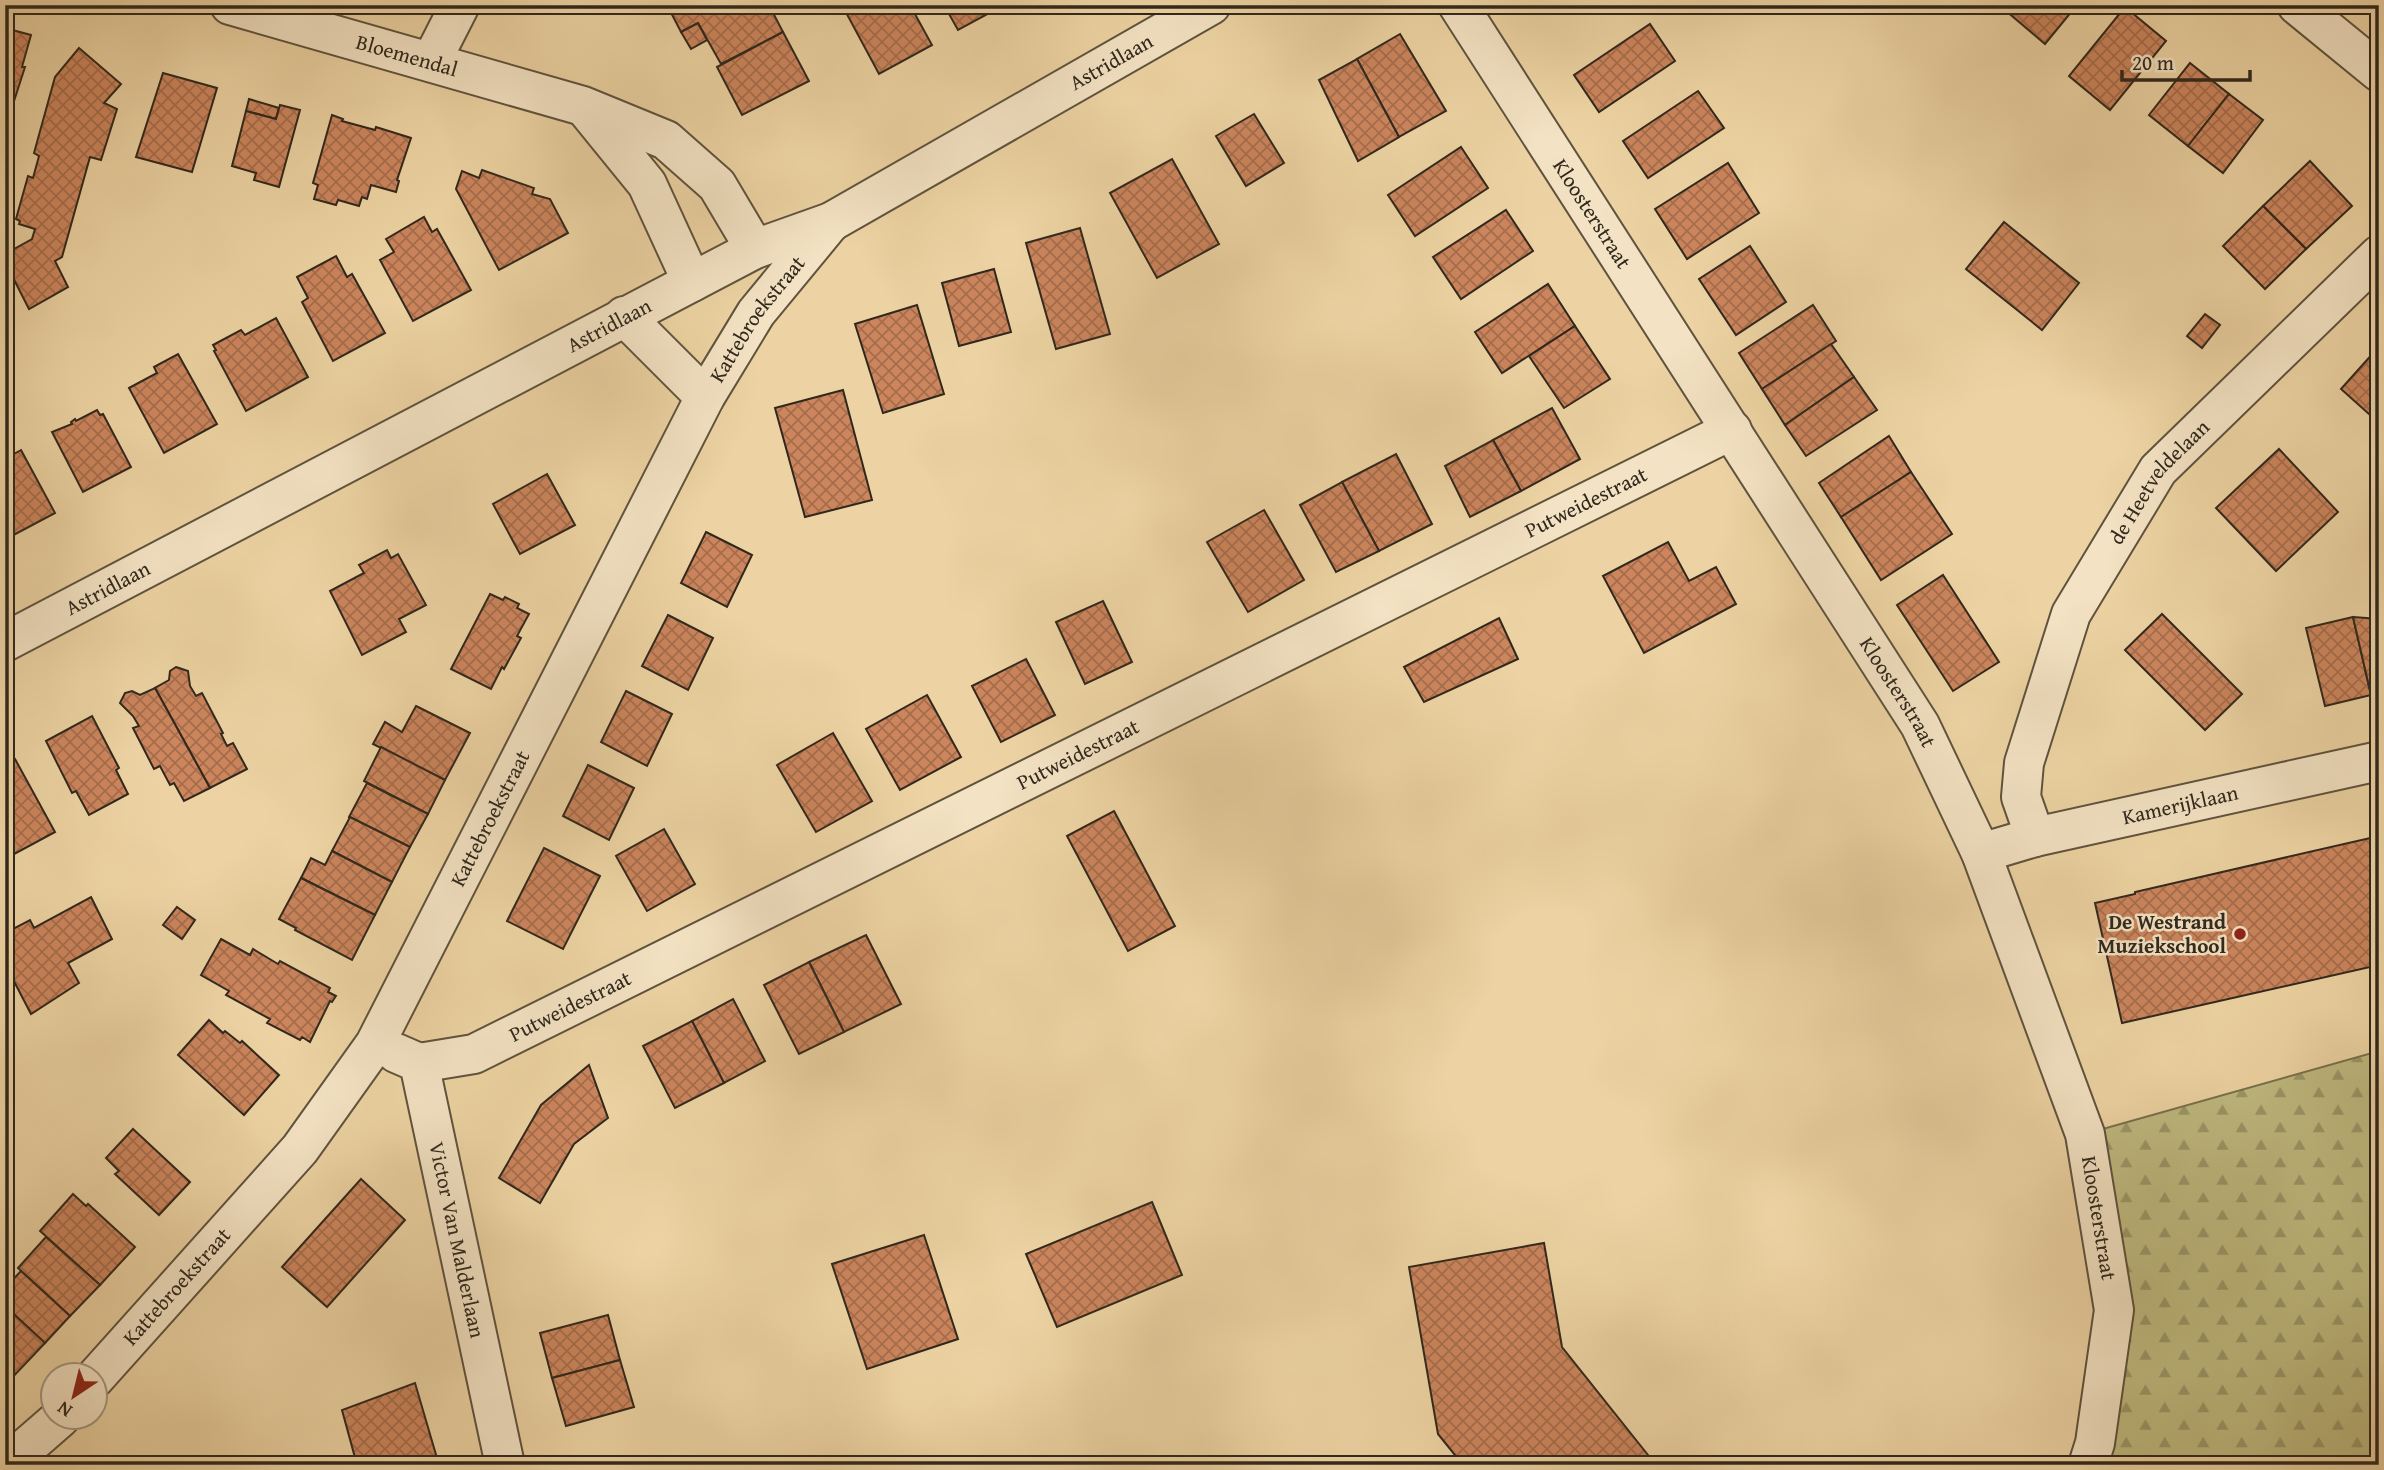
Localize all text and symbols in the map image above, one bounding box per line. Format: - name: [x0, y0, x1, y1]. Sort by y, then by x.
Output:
- street label: Astridlaan: [1063, 25, 1159, 98]
- street label: Bloemendal: [353, 26, 462, 84]
- scale bar: [2122, 38, 2249, 82]
- text: 20 m: [2132, 47, 2174, 78]
- street label: Kloosterstraat: [1545, 152, 1640, 275]
- street label: Kattebroekstraat: [701, 248, 813, 388]
- street label: Astridlaan: [561, 290, 657, 360]
- street label: de Heetveldelaan: [2101, 412, 2216, 550]
- street label: Putweidestraat: [1519, 458, 1653, 545]
- street label: Astridlaan: [60, 553, 156, 623]
- street label: Kloosterstraat: [1852, 630, 1945, 753]
- street label: Putweidestraat: [1011, 710, 1145, 797]
- street label: Kattebroekstraat: [442, 744, 538, 892]
- street label: Kamerijklaan: [2119, 777, 2241, 832]
- place label: De Westrand Muziekschool: [2097, 906, 2226, 961]
- marker: De Westrand Muziekschool: [2232, 926, 2248, 942]
- street label: Putweidestraat: [503, 962, 637, 1049]
- street label: Victor Van Malderlaan: [421, 1139, 493, 1341]
- street label: Kloosterstraat: [2074, 1153, 2125, 1283]
- street label: Kattebroekstraat: [115, 1220, 238, 1352]
- north arrow: [38, 1362, 108, 1432]
- text: N: [51, 1395, 77, 1425]

